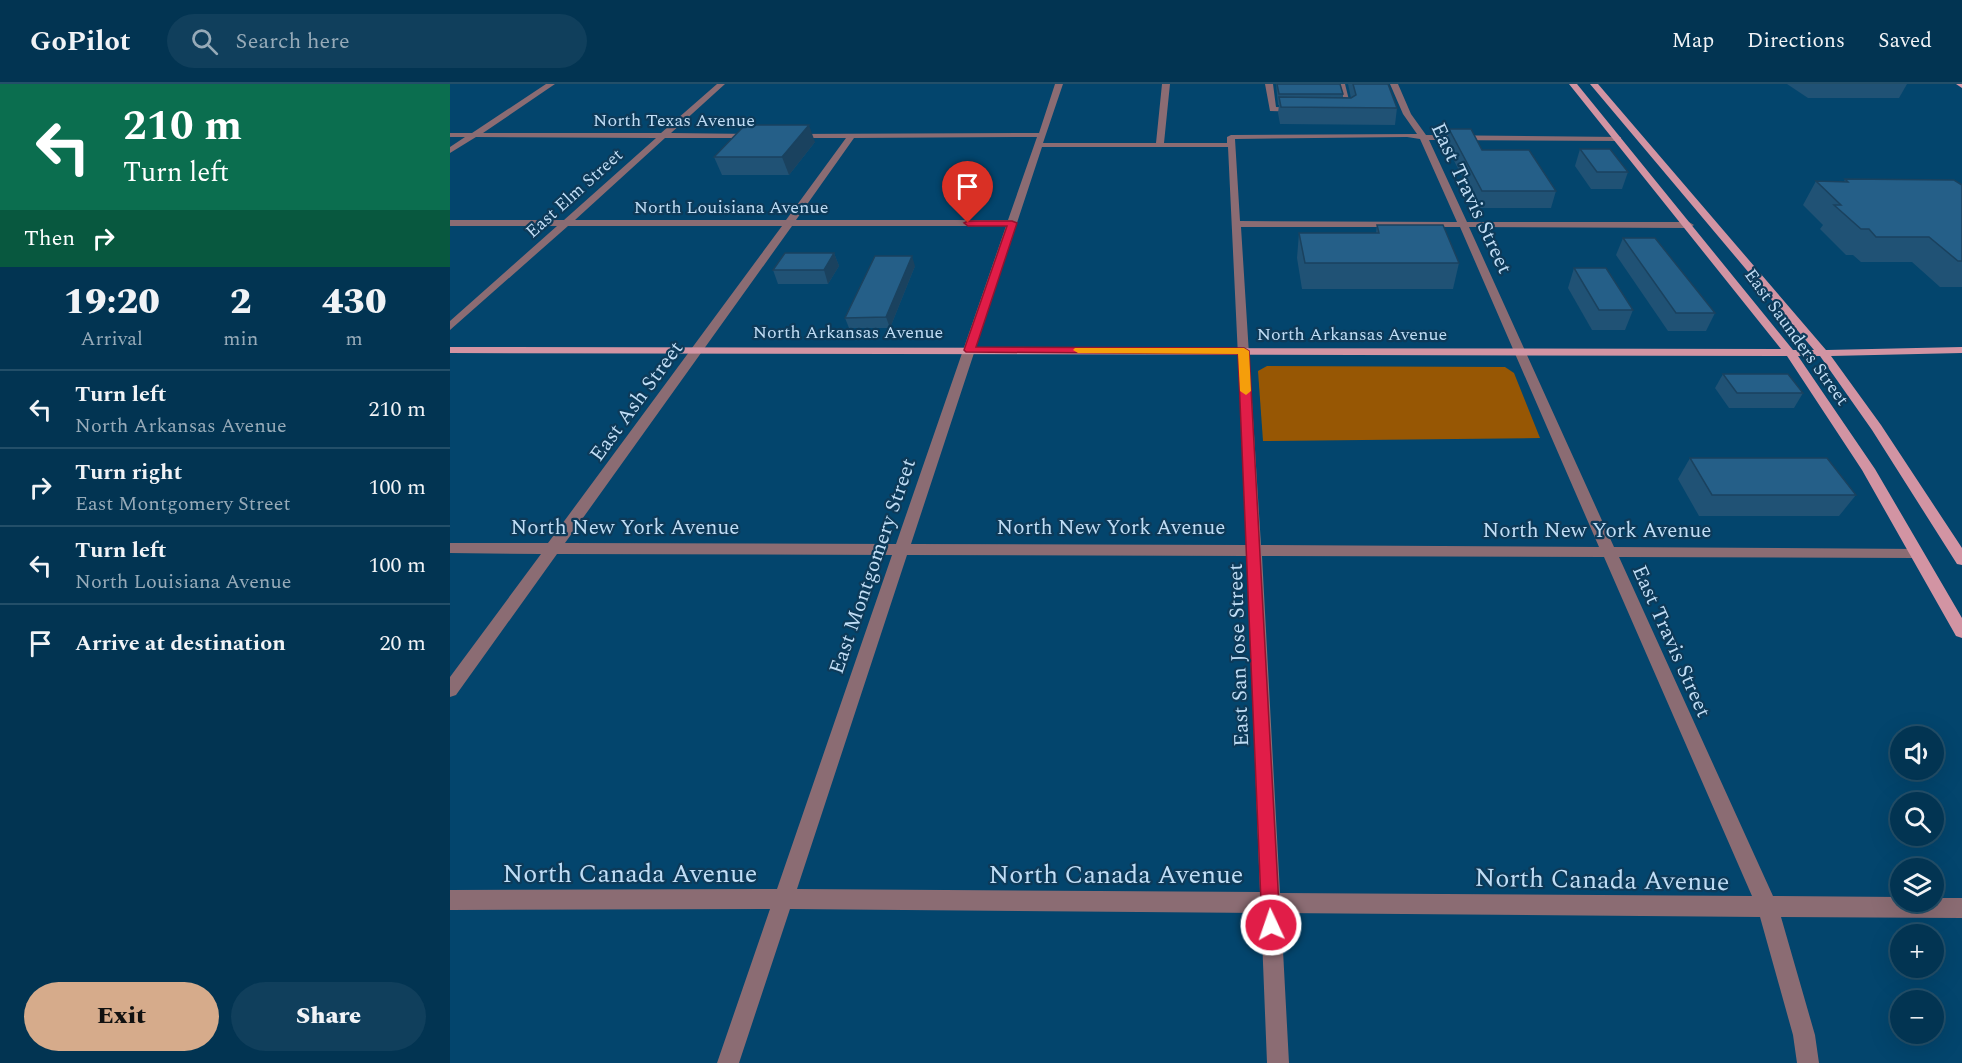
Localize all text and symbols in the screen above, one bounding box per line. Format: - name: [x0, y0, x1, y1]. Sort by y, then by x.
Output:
- search box: [167, 14, 587, 68]
- text: GoPilot: [30, 20, 131, 63]
- icon: search: [188, 25, 221, 58]
- text: Search here: [236, 25, 350, 58]
- text: Map: [1672, 25, 1714, 57]
- text: Directions: [1747, 25, 1845, 57]
- text: Saved: [1878, 25, 1932, 57]
- text: 210 m: [123, 95, 242, 158]
- street label: North Texas Avenue: [593, 107, 755, 134]
- icon: left: [24, 108, 102, 186]
- street label: East Travis Street: [1422, 117, 1520, 279]
- street label: East Elm Street: [520, 142, 629, 245]
- text: Turn left: [123, 152, 229, 194]
- pin: [942, 161, 993, 223]
- icon: arrive: [951, 170, 984, 203]
- street label: North Louisiana Avenue: [634, 194, 828, 221]
- text: Then: [24, 222, 75, 255]
- icon: right: [87, 222, 120, 255]
- street label: East Saunders Street: [1738, 263, 1856, 411]
- text: 19:20: [63, 275, 160, 330]
- text: 2: [230, 275, 252, 330]
- text: 430: [322, 275, 387, 330]
- street label: North Arkansas Avenue: [753, 319, 943, 346]
- street label: North Arkansas Avenue: [1257, 321, 1447, 348]
- text: Arrival: [81, 324, 143, 354]
- text: min: [223, 324, 258, 354]
- text: m: [346, 324, 363, 354]
- street label: East Ash Street: [582, 334, 692, 469]
- text: Turn left: [75, 378, 167, 411]
- icon: left: [24, 393, 57, 426]
- text: 210 m: [369, 393, 426, 426]
- text: North Arkansas Avenue: [75, 411, 287, 441]
- street label: East Montgomery Street: [821, 454, 925, 678]
- text: Turn right: [75, 456, 182, 489]
- icon: right: [24, 471, 57, 504]
- text: 100 m: [369, 471, 426, 504]
- text: East Montgomery Street: [75, 489, 290, 519]
- street label: North New York Avenue: [511, 512, 739, 544]
- street label: North New York Avenue: [997, 512, 1225, 544]
- street label: North New York Avenue: [1483, 515, 1711, 547]
- text: Turn left: [75, 534, 167, 567]
- icon: left: [24, 549, 57, 582]
- text: 100 m: [369, 549, 426, 582]
- street label: East Travis Street: [1623, 560, 1719, 723]
- street label: East San Jose Street: [1220, 563, 1258, 747]
- text: North Louisiana Avenue: [75, 567, 291, 597]
- icon: arrive: [24, 627, 57, 660]
- text: Arrive at destination: [75, 627, 286, 660]
- text: 20 m: [380, 627, 426, 660]
- map controls: [1890, 726, 1944, 1044]
- button: sound: [1890, 726, 1944, 780]
- button: search: [1890, 792, 1944, 846]
- street label: North Canada Avenue: [503, 854, 757, 894]
- street label: North Canada Avenue: [989, 855, 1243, 895]
- street label: North Canada Avenue: [1474, 858, 1730, 902]
- button: layers: [1890, 858, 1944, 912]
- position arrow: [1239, 893, 1303, 957]
- button: +: [1890, 924, 1944, 978]
- button: Exit: [24, 982, 219, 1051]
- button: Share: [231, 982, 426, 1051]
- button: −: [1890, 990, 1944, 1044]

